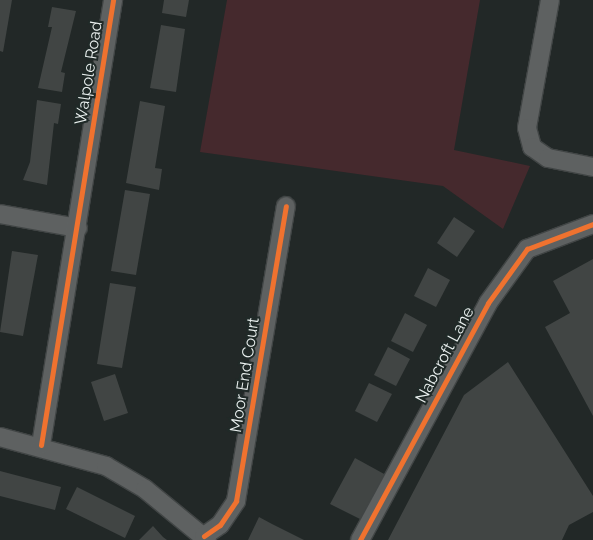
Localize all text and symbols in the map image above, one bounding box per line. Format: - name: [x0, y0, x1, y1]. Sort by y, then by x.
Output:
- street label: Walpole Road: [71, 20, 107, 126]
- street label: Nabcroft Lane: [412, 304, 478, 406]
- street label: Moor End Court: [226, 316, 264, 434]

